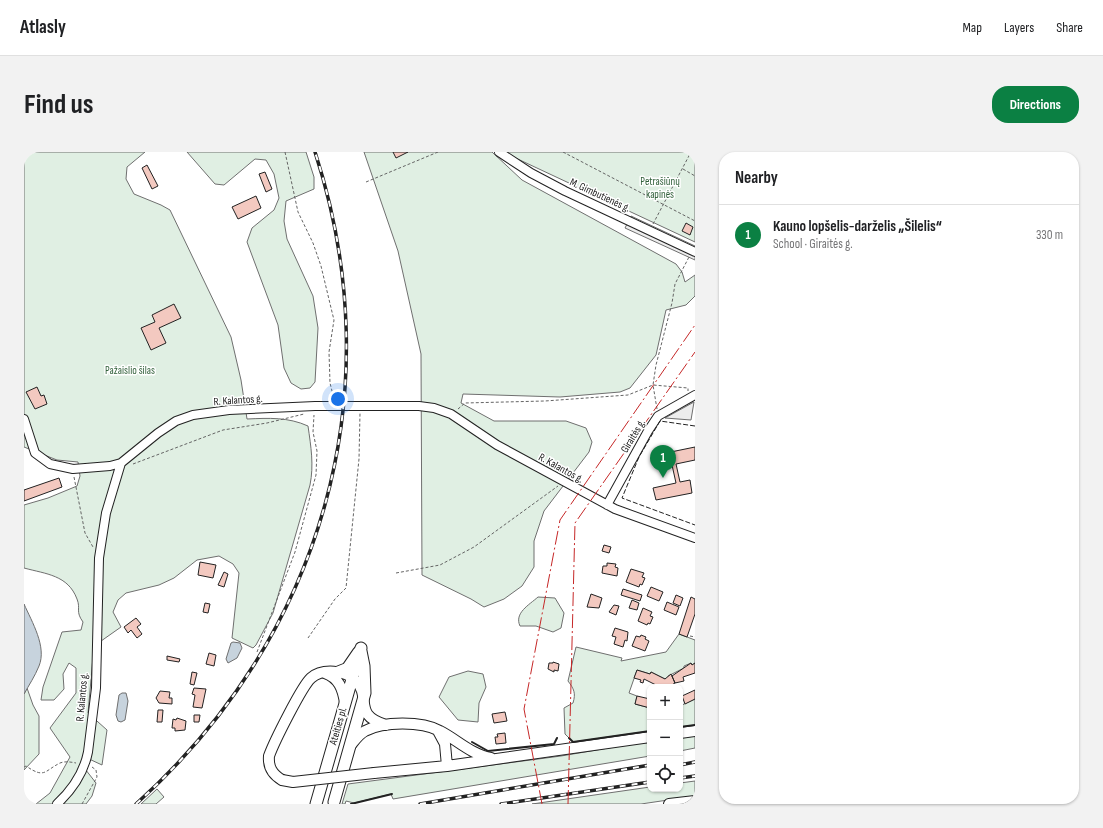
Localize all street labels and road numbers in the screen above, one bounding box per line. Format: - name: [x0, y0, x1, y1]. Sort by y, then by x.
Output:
- street label: M. Gimbutienės g.: [568, 175, 632, 215]
- street label: R. Kalantos g.: [213, 392, 263, 408]
- street label: Giraitės g.: [618, 417, 648, 455]
- street label: R. Kalantos g.: [536, 450, 586, 486]
- street label: R. Kalantos g.: [73, 672, 91, 722]
- street label: Ateities pl.: [326, 706, 350, 747]

